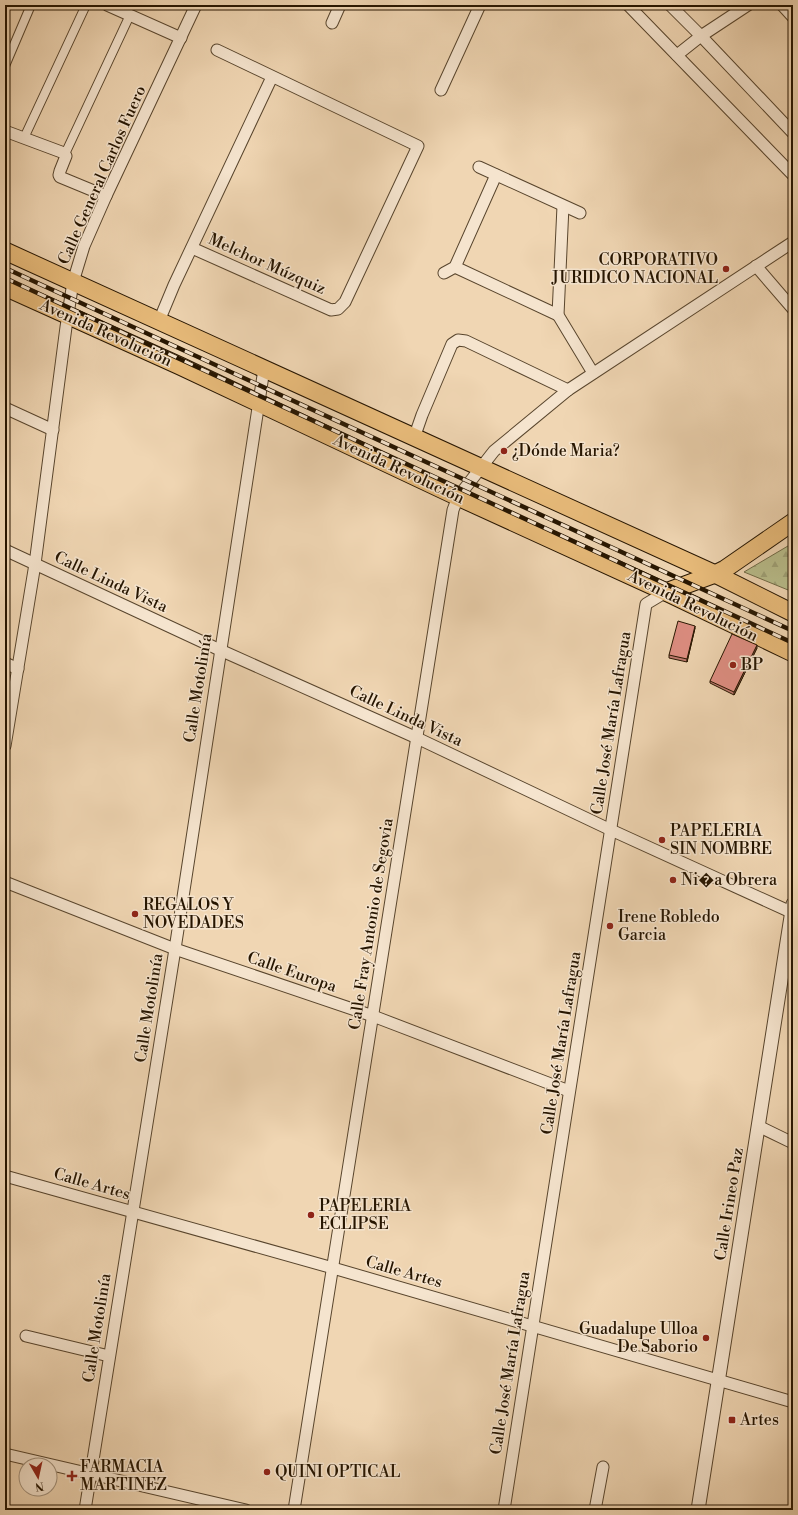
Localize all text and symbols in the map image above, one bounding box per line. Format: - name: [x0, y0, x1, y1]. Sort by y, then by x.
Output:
- street label: Calle General Carlos Fuero: [54, 83, 150, 267]
- street label: Melchor Múzquiz: [205, 229, 329, 299]
- place label: CORPORATIVO JURIDICO NACIONAL: [551, 250, 718, 288]
- marker: CORPORATIVO JURIDICO NACIONAL: [721, 264, 731, 274]
- street label: Avenida Revolución: [36, 294, 176, 371]
- street label: Avenida Revolución: [329, 429, 468, 508]
- place label: ¿Dónde Maria?: [512, 441, 620, 461]
- marker: ¿Dónde Maria?: [499, 446, 509, 456]
- street label: Calle Linda Vista: [51, 547, 172, 617]
- street label: Avenida Revolución: [624, 565, 762, 646]
- street label: Calle José María Lafragua: [587, 629, 636, 816]
- street label: Calle Motolinía: [179, 631, 217, 744]
- place label: BP: [740, 655, 763, 675]
- marker: BP: [728, 660, 738, 670]
- street label: Calle Linda Vista: [346, 681, 467, 751]
- street label: Calle Fray Antonio de Segovia: [344, 816, 398, 1031]
- place label: PAPELERIA SIN NOMBRE: [670, 821, 772, 859]
- marker: PAPELERIA SIN NOMBRE: [657, 835, 667, 845]
- place label: Ni�a Obrera: [681, 870, 778, 890]
- marker: Ni�a Obrera: [668, 875, 678, 885]
- place label: REGALOS Y NOVEDADES: [143, 895, 244, 933]
- place label: Irene Robledo Garcia: [618, 907, 720, 945]
- marker: REGALOS Y NOVEDADES: [130, 909, 140, 919]
- marker: Irene Robledo Garcia: [605, 921, 615, 931]
- street label: Calle Europa: [245, 947, 340, 997]
- street label: Calle José María Lafragua: [537, 949, 586, 1136]
- street label: Calle Motolinía: [130, 951, 168, 1064]
- street label: Calle Irineo Paz: [710, 1146, 748, 1262]
- street label: Calle Artes: [51, 1164, 133, 1204]
- place label: PAPELERIA ECLIPSE: [319, 1196, 412, 1234]
- marker: PAPELERIA ECLIPSE: [306, 1210, 316, 1220]
- street label: Calle Artes: [363, 1252, 445, 1292]
- street label: Calle José María Lafragua: [486, 1269, 535, 1456]
- street label: Calle Motolinía: [78, 1271, 116, 1384]
- place label: Guadalupe Ulloa De Saborio: [579, 1319, 699, 1357]
- marker: Guadalupe Ulloa De Saborio: [701, 1333, 711, 1343]
- place label: Artes: [739, 1410, 779, 1430]
- marker: Artes: [727, 1415, 737, 1425]
- north arrow: [18, 1457, 58, 1497]
- place label: FARMACIA MARTINEZ: [80, 1457, 167, 1495]
- place label: QUINI OPTICAL: [275, 1462, 401, 1482]
- marker: QUINI OPTICAL: [262, 1467, 272, 1477]
- marker: FARMACIA MARTINEZ: [67, 1471, 77, 1481]
- text: N: [34, 1478, 45, 1494]

